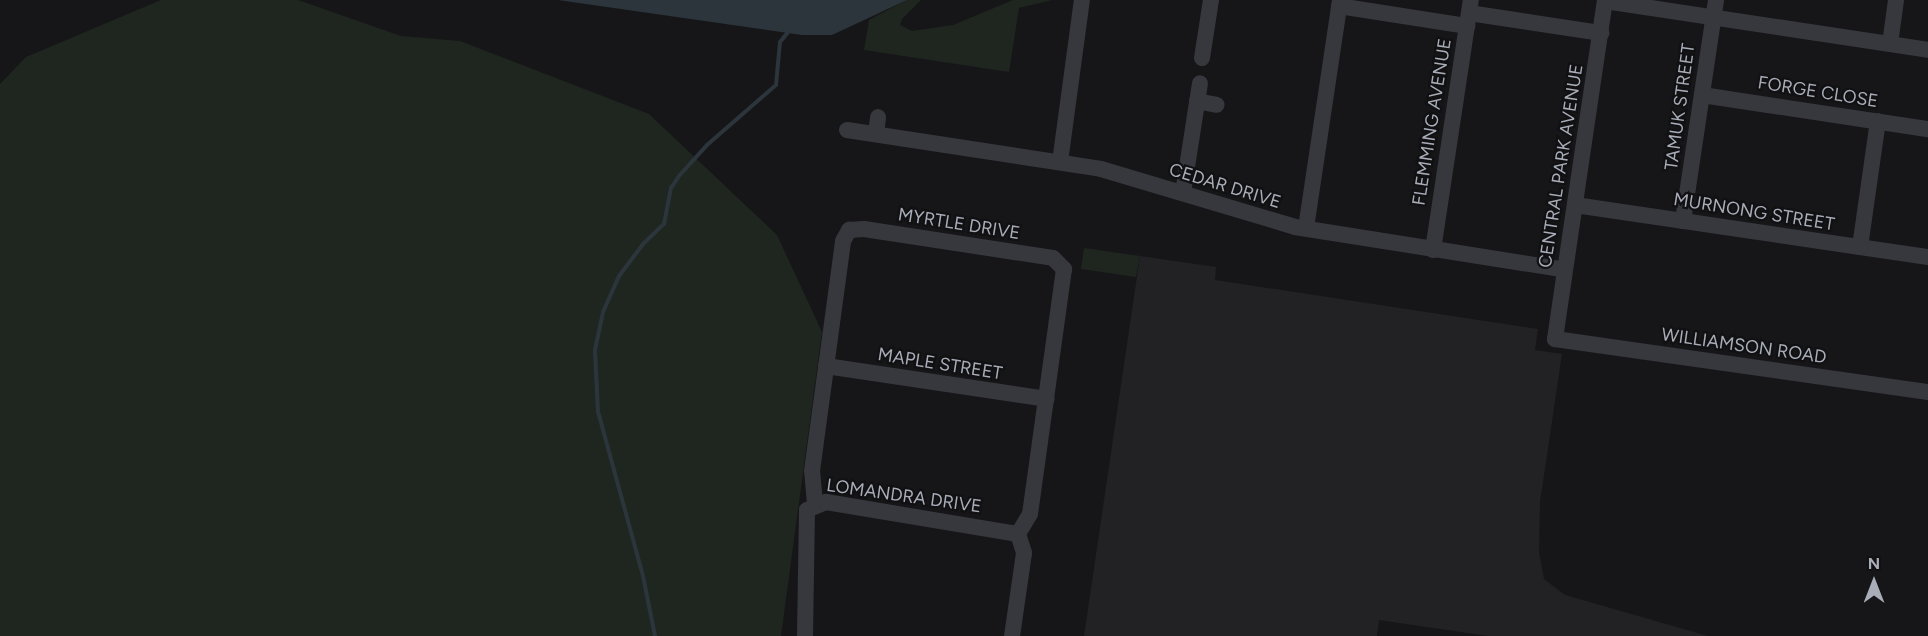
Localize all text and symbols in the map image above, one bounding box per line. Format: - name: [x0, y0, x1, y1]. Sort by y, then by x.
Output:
- street label: FLEMMING AVENUE: [1408, 37, 1456, 207]
- street label: TAMUK STREET: [1660, 42, 1700, 172]
- street label: CENTRAL PARK AVENUE: [1534, 63, 1588, 269]
- street label: FORGE CLOSE: [1756, 72, 1880, 112]
- street label: CEDAR DRIVE: [1167, 159, 1283, 213]
- street label: MURNONG STREET: [1672, 189, 1836, 235]
- street label: MYRTLE DRIVE: [896, 204, 1022, 244]
- street label: WILLIAMSON ROAD: [1660, 324, 1828, 368]
- street label: MAPLE STREET: [876, 343, 1004, 385]
- street label: LOMANDRA DRIVE: [825, 474, 983, 518]
- north arrow: [1844, 552, 1904, 612]
- text: N: [1868, 554, 1880, 573]

